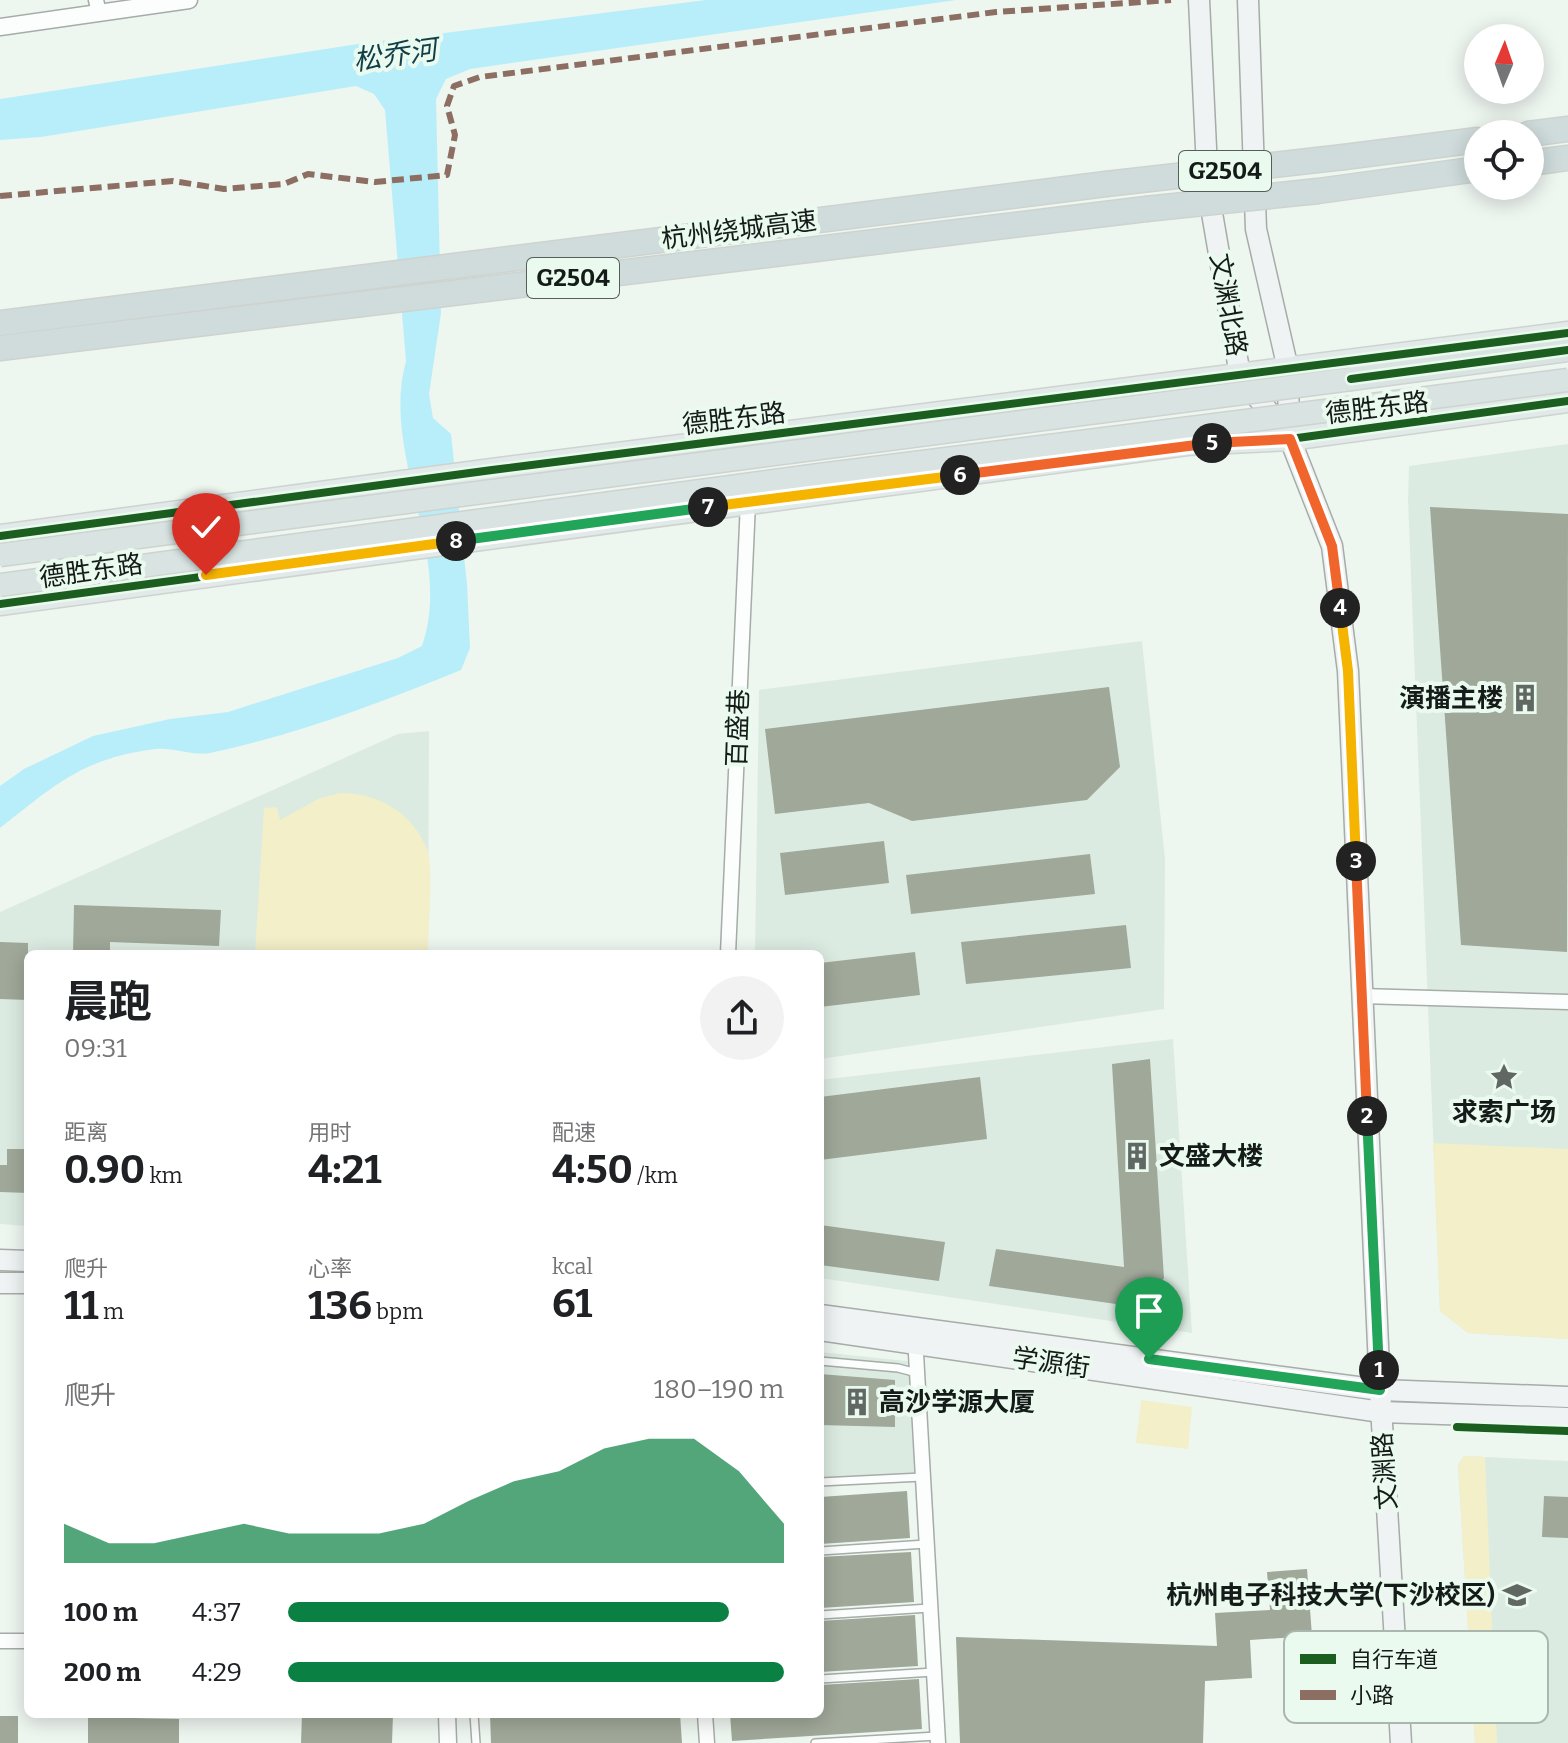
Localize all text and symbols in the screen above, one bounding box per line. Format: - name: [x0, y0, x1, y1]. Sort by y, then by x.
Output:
- north arrow: [1464, 24, 1544, 104]
- map controls: [1464, 24, 1544, 200]
- water label: 松乔河: [351, 32, 444, 77]
- button: locate: [1464, 120, 1544, 200]
- road number: G2504: [1179, 151, 1271, 191]
- street label: 杭州绕城高速: [660, 205, 818, 255]
- street label: 文渊北路: [1204, 251, 1252, 359]
- road number: G2504: [527, 258, 619, 298]
- street label: 德胜东路: [1323, 386, 1431, 430]
- street label: 德胜东路: [680, 397, 788, 441]
- pin: 5: [1192, 423, 1232, 463]
- text: 5: [1206, 429, 1218, 456]
- pin: 6: [940, 455, 980, 495]
- text: 6: [953, 461, 967, 488]
- pin: 7: [688, 487, 728, 527]
- pin: [172, 493, 240, 575]
- text: 7: [702, 493, 714, 520]
- icon: check: [184, 505, 228, 549]
- pin: 8: [436, 521, 476, 561]
- text: 8: [449, 527, 463, 554]
- street label: 德胜东路: [37, 548, 145, 594]
- pin: 4: [1320, 588, 1360, 628]
- text: 4: [1333, 594, 1347, 621]
- place label: 演播主楼: [1399, 683, 1503, 714]
- building icon: 演播主楼: [1510, 683, 1540, 713]
- street label: 百盛巷: [721, 688, 755, 768]
- pin: 3: [1336, 841, 1376, 881]
- text: 3: [1350, 847, 1362, 874]
- text: 晨跑: [64, 976, 152, 1029]
- button: share: [700, 976, 784, 1060]
- text: 09:31: [64, 1033, 127, 1064]
- place icon: 求索广场: [1489, 1062, 1519, 1092]
- pin: 2: [1347, 1096, 1387, 1136]
- place label: 求索广场: [1452, 1097, 1556, 1128]
- text: 2: [1361, 1102, 1373, 1129]
- text: 距离: [64, 1119, 108, 1146]
- text: 用时: [308, 1119, 352, 1146]
- text: 配速: [552, 1119, 596, 1146]
- building icon: 文盛大楼: [1122, 1141, 1152, 1171]
- place label: 文盛大楼: [1159, 1141, 1263, 1172]
- text: 0.90: [64, 1146, 145, 1194]
- text: 4:21: [308, 1146, 381, 1194]
- text: 4:50: [552, 1146, 633, 1194]
- text: km: [145, 1162, 183, 1189]
- text: /km: [633, 1162, 678, 1189]
- text: kcal: [552, 1253, 593, 1280]
- text: 爬升: [64, 1255, 108, 1282]
- text: 心率: [308, 1255, 352, 1282]
- pin: [1115, 1277, 1183, 1359]
- text: 61: [552, 1280, 592, 1328]
- text: 11: [64, 1282, 99, 1330]
- text: 136: [308, 1282, 372, 1330]
- icon: arrive: [1127, 1289, 1171, 1333]
- text: m: [99, 1298, 124, 1325]
- text: bpm: [372, 1298, 423, 1325]
- street label: 学源街: [1010, 1342, 1092, 1384]
- pin: 1: [1359, 1350, 1399, 1390]
- text: 1: [1374, 1356, 1384, 1383]
- text: 180–190 m: [654, 1374, 784, 1405]
- text: 爬升: [64, 1380, 116, 1411]
- building icon: 高沙学源大厦: [842, 1387, 872, 1417]
- place label: 高沙学源大厦: [879, 1387, 1035, 1418]
- street label: 文渊路: [1367, 1431, 1403, 1511]
- place label: 杭州电子科技大学(下沙校区): [1167, 1580, 1495, 1611]
- school or university icon: 杭州电子科技大学(下沙校区): [1502, 1580, 1532, 1610]
- text: 100 m: [64, 1597, 138, 1628]
- text: 4:37: [192, 1597, 241, 1628]
- legend: [1284, 1631, 1548, 1723]
- text: 自行车道: [1350, 1646, 1438, 1673]
- text: 200 m: [64, 1657, 141, 1688]
- text: 4:29: [192, 1657, 242, 1688]
- text: 小路: [1350, 1682, 1394, 1709]

